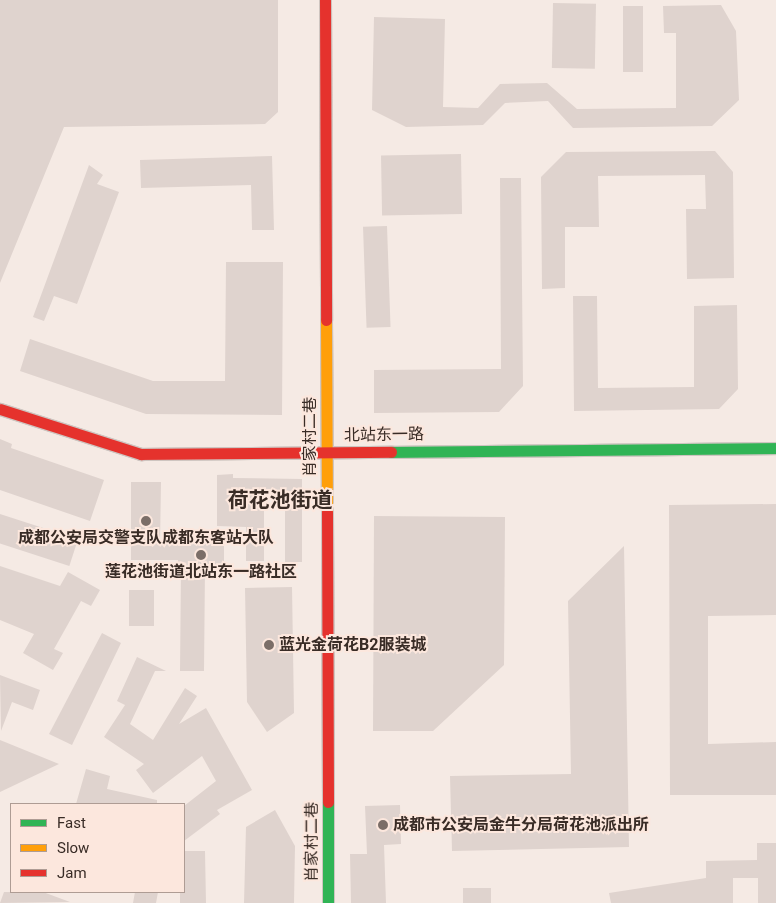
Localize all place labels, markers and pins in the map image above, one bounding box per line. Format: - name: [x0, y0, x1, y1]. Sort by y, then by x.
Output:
- marker: 成都公安局交警支队成都东客站大队: [140, 515, 152, 527]
- place label: 成都公安局交警支队成都东客站大队: [18, 528, 274, 548]
- marker: 莲花池街道北站东一路社区: [195, 549, 207, 561]
- place label: 莲花池街道北站东一路社区: [105, 562, 297, 582]
- place label: 蓝光金荷花B2服装城: [279, 635, 426, 655]
- marker: 蓝光金荷花B2服装城: [263, 639, 275, 651]
- place label: 成都市公安局金牛分局荷花池派出所: [393, 815, 649, 835]
- marker: 成都市公安局金牛分局荷花池派出所: [377, 819, 389, 831]

